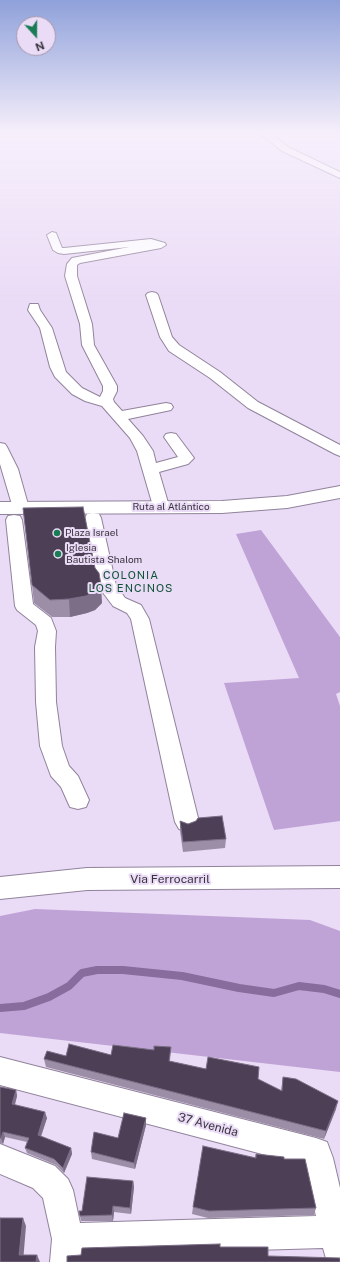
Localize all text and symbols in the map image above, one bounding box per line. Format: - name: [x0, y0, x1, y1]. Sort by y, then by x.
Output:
- north arrow: [16, 16, 56, 56]
- text: N: [34, 39, 46, 53]
- street label: Ruta al Atlántico: [132, 501, 210, 513]
- place label: Plaza Israel: [65, 527, 119, 539]
- marker: Plaza Israel: [52, 528, 62, 538]
- place label: Iglesia Bautista Shalom: [66, 542, 142, 566]
- marker: Iglesia Bautista Shalom: [53, 549, 63, 559]
- district label: COLONIA LOS ENCINOS: [89, 569, 173, 595]
- street label: Via Ferrocarril: [130, 872, 210, 886]
- street label: 37 Avenida: [176, 1110, 240, 1140]

